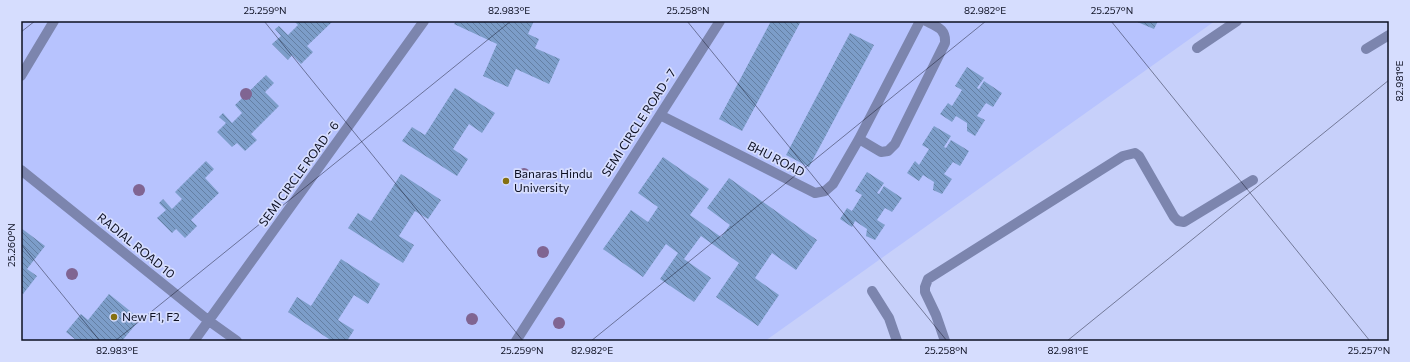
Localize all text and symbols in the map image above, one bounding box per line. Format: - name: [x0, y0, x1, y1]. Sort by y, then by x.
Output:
- text: 25.259°N: [243, 4, 287, 16]
- text: 82.983°E: [488, 4, 530, 16]
- text: 25.258°N: [666, 4, 710, 16]
- text: 82.982°E: [964, 4, 1006, 16]
- text: 25.257°N: [1091, 4, 1133, 16]
- text: 82.981°E: [1393, 60, 1405, 101]
- street label: SEMI CIRCLE ROAD - 7: [598, 66, 678, 179]
- street label: SEMI CIRCLE ROAD - 6: [255, 118, 341, 229]
- street label: BHU ROAD: [746, 138, 807, 179]
- place label: Banaras Hindu University: [514, 166, 592, 194]
- marker: Banaras Hindu University: [501, 176, 511, 186]
- street label: RADIAL ROAD 10: [95, 210, 178, 281]
- text: 25.260°N: [5, 223, 17, 267]
- place label: New F1, F2: [122, 309, 180, 323]
- marker: New F1, F2: [109, 312, 119, 322]
- text: 82.983°E: [96, 344, 138, 356]
- text: 25.259°N: [500, 344, 544, 356]
- text: 82.982°E: [571, 344, 613, 356]
- text: 25.258°N: [924, 344, 968, 356]
- text: 82.981°E: [1048, 344, 1089, 356]
- text: 25.257°N: [1348, 344, 1390, 356]

